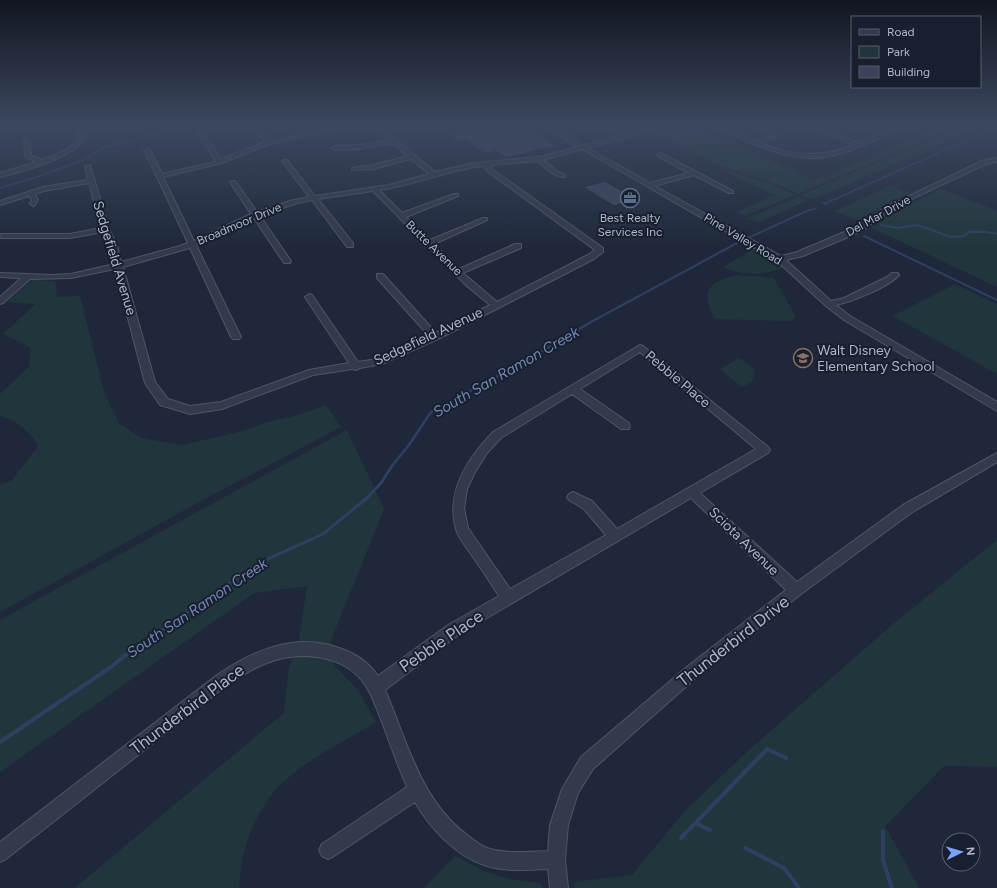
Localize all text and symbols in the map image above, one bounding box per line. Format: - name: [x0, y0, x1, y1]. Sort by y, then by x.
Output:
- legend: [851, 16, 981, 88]
- text: Road: [887, 25, 915, 39]
- text: Park: [887, 45, 910, 59]
- text: Building: [887, 65, 930, 79]
- office icon: Best Realty Services Inc: [619, 187, 641, 209]
- street label: Del Mar Drive: [843, 192, 913, 239]
- street label: Sedgefield Avenue: [89, 199, 140, 318]
- street label: Broadmoor Drive: [195, 200, 284, 248]
- street label: Pine Valley Road: [701, 210, 785, 268]
- place label: Best Realty Services Inc: [597, 211, 663, 239]
- street label: Butte Avenue: [403, 218, 465, 279]
- street label: Sedgefield Avenue: [371, 304, 486, 369]
- water label: South San Ramon Creek: [430, 322, 583, 421]
- place label: Walt Disney Elementary School: [817, 342, 935, 375]
- street label: Pebble Place: [642, 347, 714, 412]
- school or university icon: Walt Disney Elementary School: [792, 347, 814, 369]
- street label: Sciota Avenue: [705, 504, 782, 579]
- water label: South San Ramon Creek: [123, 554, 271, 662]
- street label: Thunderbird Drive: [673, 591, 793, 691]
- street label: Pebble Place: [395, 606, 487, 676]
- street label: Thunderbird Place: [126, 660, 248, 758]
- north arrow: [941, 832, 981, 872]
- text: N: [964, 846, 977, 856]

